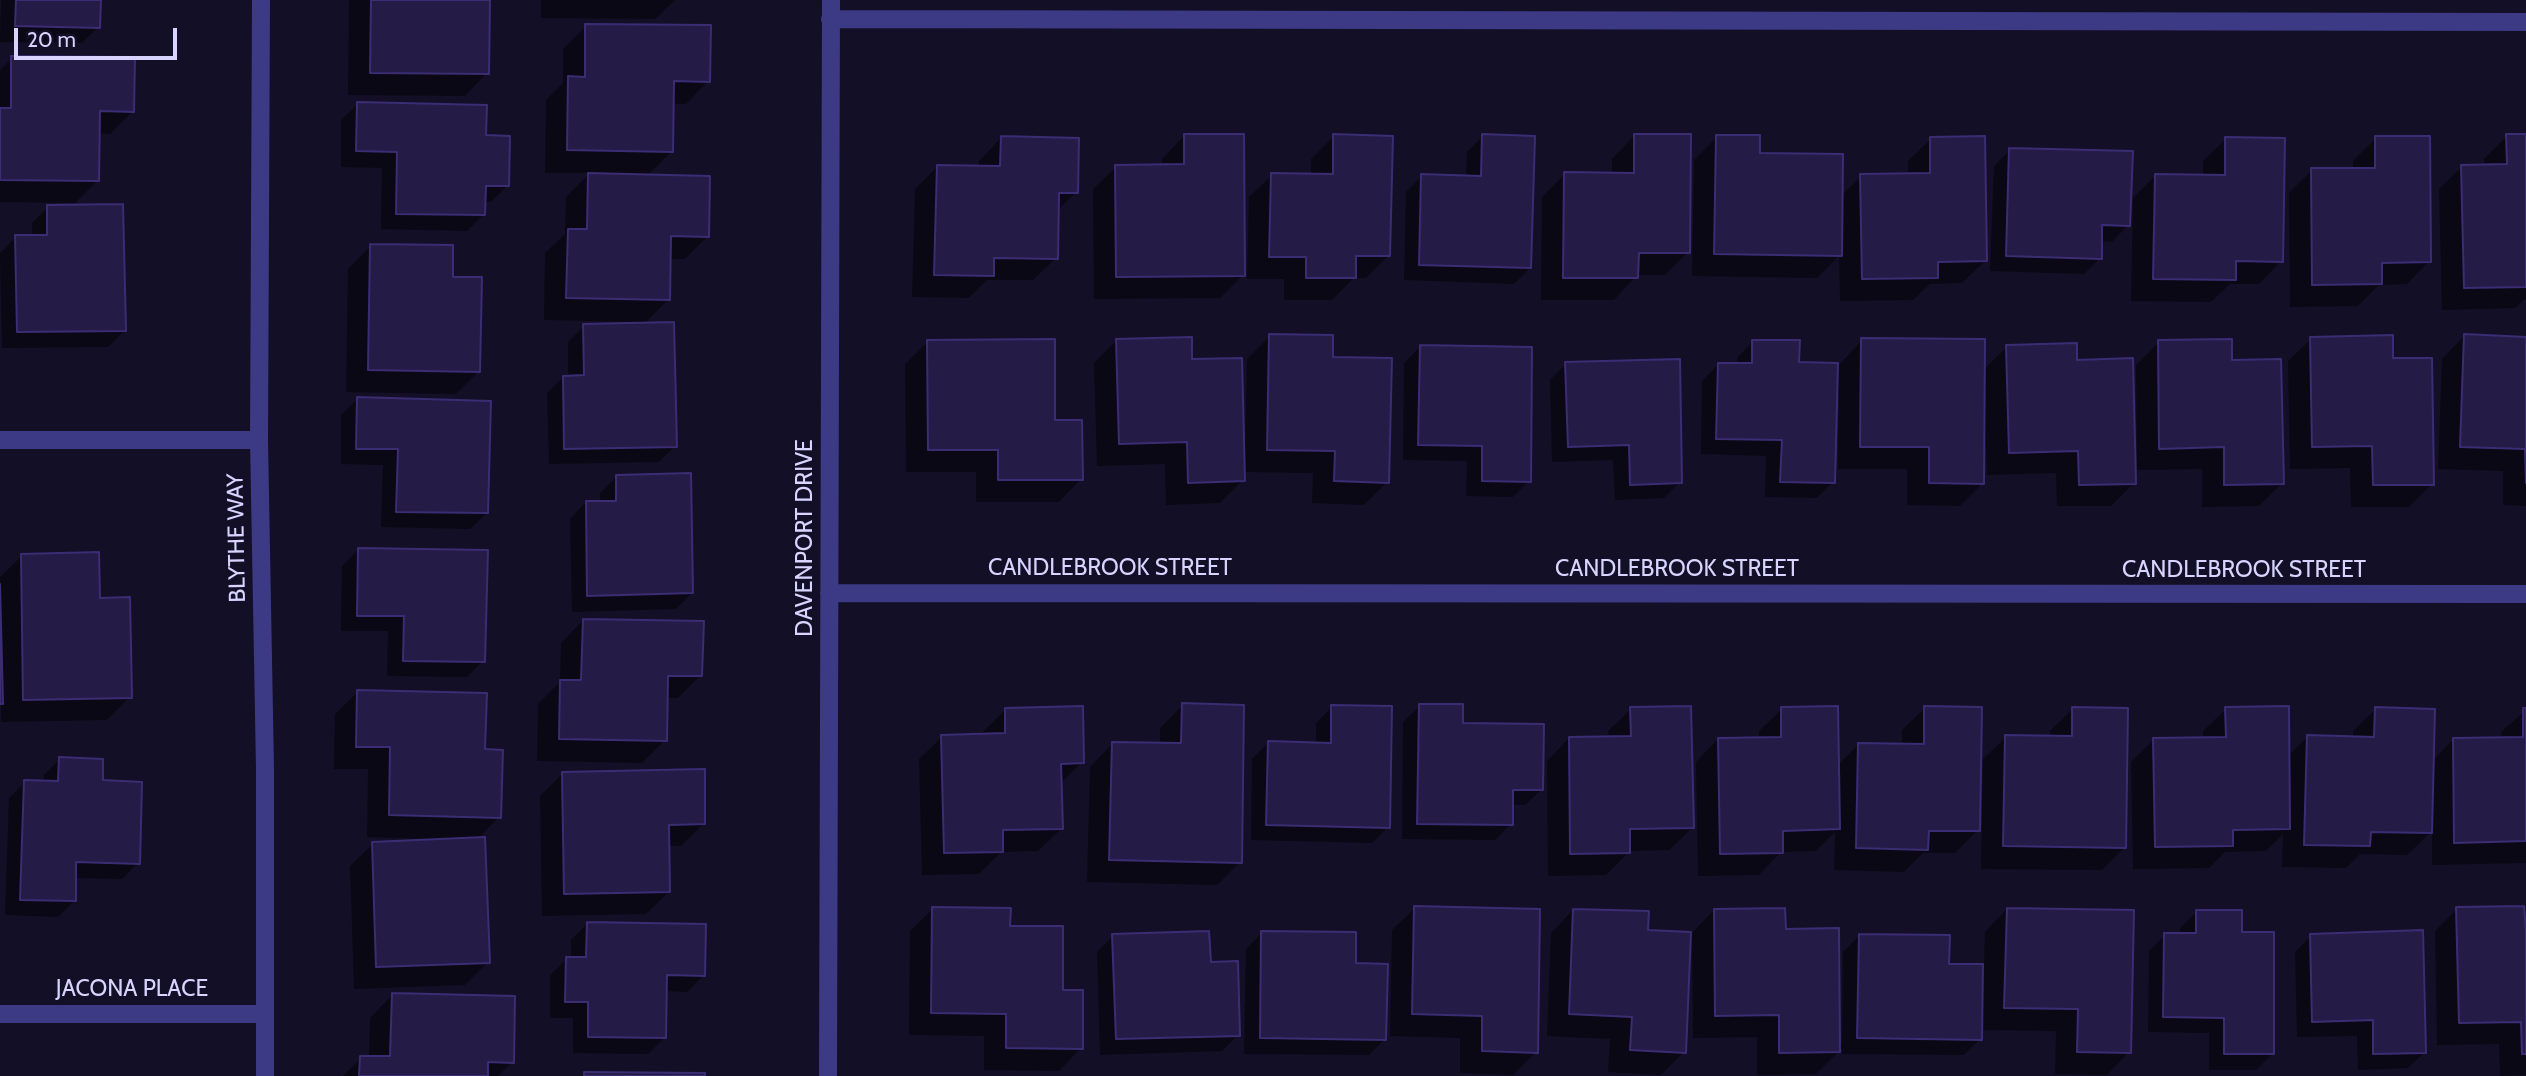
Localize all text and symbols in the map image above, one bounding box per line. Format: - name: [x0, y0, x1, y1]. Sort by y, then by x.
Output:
- scale bar: [18, 14, 180, 58]
- text: 20 m: [27, 27, 76, 52]
- street label: DAVENPORT DRIVE: [791, 439, 819, 637]
- street label: BLYTHE WAY: [222, 473, 252, 603]
- street label: CANDLEBROOK STREET: [988, 554, 1232, 582]
- street label: CANDLEBROOK STREET: [1555, 555, 1799, 583]
- street label: CANDLEBROOK STREET: [2122, 556, 2366, 584]
- street label: JACONA PLACE: [56, 975, 208, 1003]

